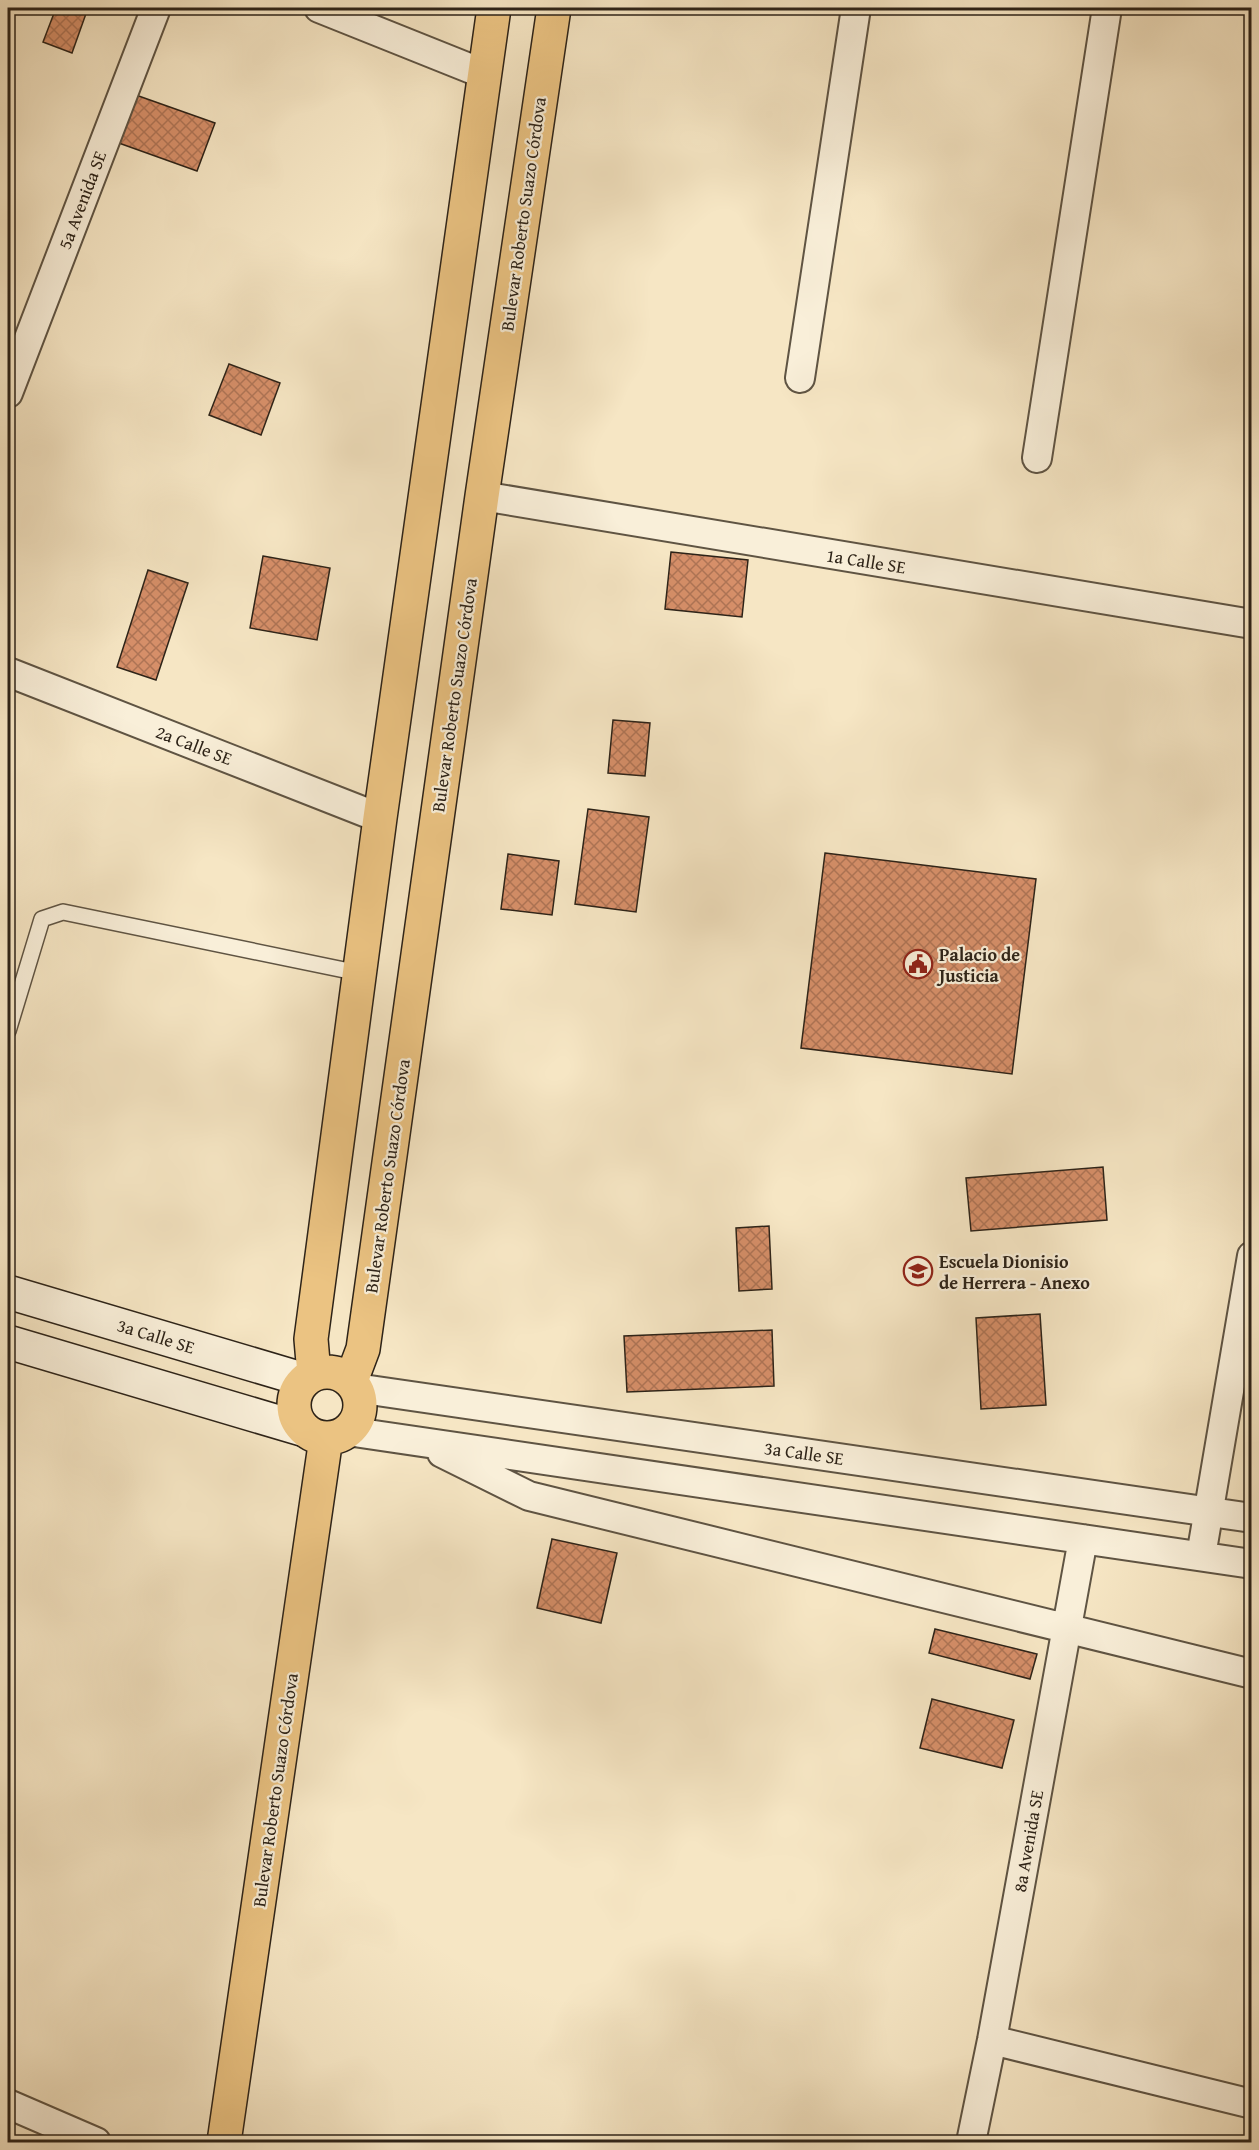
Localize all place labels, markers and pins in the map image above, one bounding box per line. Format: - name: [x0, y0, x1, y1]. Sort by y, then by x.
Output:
- place label: Palacio de Justicia: [936, 941, 1020, 989]
- public building icon: Palacio de Justicia: [902, 948, 934, 980]
- place label: Escuela Dionisio de Herrera - Anexo: [939, 1248, 1090, 1296]
- school or university icon: Escuela Dionisio de Herrera - Anexo: [902, 1255, 934, 1287]

